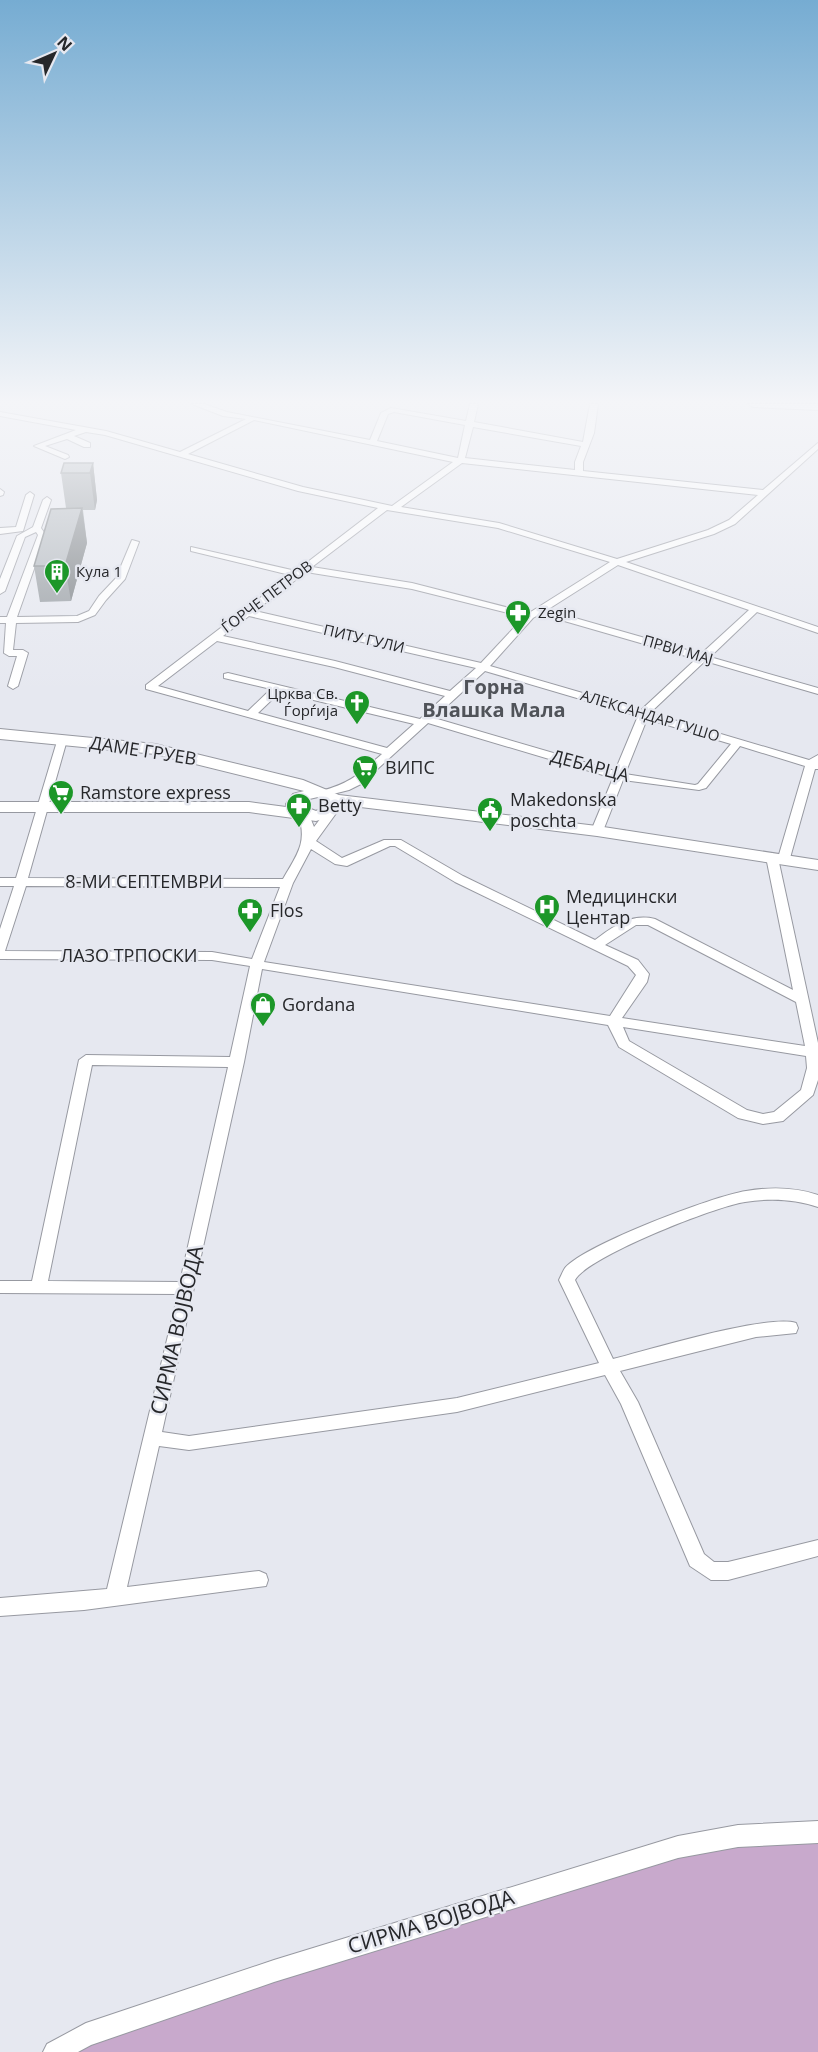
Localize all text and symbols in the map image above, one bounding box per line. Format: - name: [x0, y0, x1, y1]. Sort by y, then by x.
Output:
- north arrow: [24, 24, 84, 84]
- text: N: [52, 31, 77, 56]
- street label: ЃОРЧЕ ПЕТРОВ: [217, 555, 316, 637]
- building icon: Кула 1: [42, 557, 72, 595]
- place label: Кула 1: [76, 561, 122, 581]
- pharmacy icon: Zegin: [503, 598, 533, 636]
- place label: Zegin: [538, 602, 576, 622]
- street label: ПИТУ ГУЛИ: [322, 619, 407, 657]
- street label: ПРВИ МАЈ: [641, 630, 716, 669]
- district label: Горна Влашка Мала: [422, 673, 566, 723]
- place label: Црква Св. Ѓoрѓијa: [267, 683, 338, 720]
- street label: АЛЕКСАНДАР ГУШО: [578, 684, 722, 746]
- church icon: Црква Св. Ѓoрѓијa: [342, 688, 372, 726]
- street label: ДАМЕ ГРУЕВ: [88, 730, 198, 770]
- street label: ДЕБАРЦА: [548, 743, 633, 787]
- supermarket icon: ВИПС: [350, 753, 380, 791]
- place label: ВИПС: [385, 755, 435, 779]
- supermarket icon: Ramstore express: [46, 778, 76, 816]
- place label: Ramstore express: [80, 780, 231, 804]
- place label: Makedonska poschta: [510, 787, 617, 832]
- pharmacy icon: Betty: [284, 791, 314, 829]
- place label: Betty: [318, 793, 363, 817]
- public building icon: Makedonska poschta: [475, 795, 505, 833]
- street label: 8-МИ СЕПТЕМВРИ: [65, 869, 223, 893]
- place label: Медицински Центар: [566, 884, 678, 929]
- hospital icon: Медицински Центар: [532, 892, 562, 930]
- pharmacy icon: Flos: [235, 896, 265, 934]
- place label: Flos: [270, 898, 303, 922]
- street label: ЛАЗО ТРПОСКИ: [60, 943, 198, 967]
- shop icon: Gordana: [248, 990, 278, 1028]
- place label: Gordana: [282, 992, 355, 1016]
- street label: СИРМА ВОЈВОДА: [143, 1242, 209, 1417]
- street label: СИРМА ВОЈВОДА: [344, 1882, 518, 1960]

